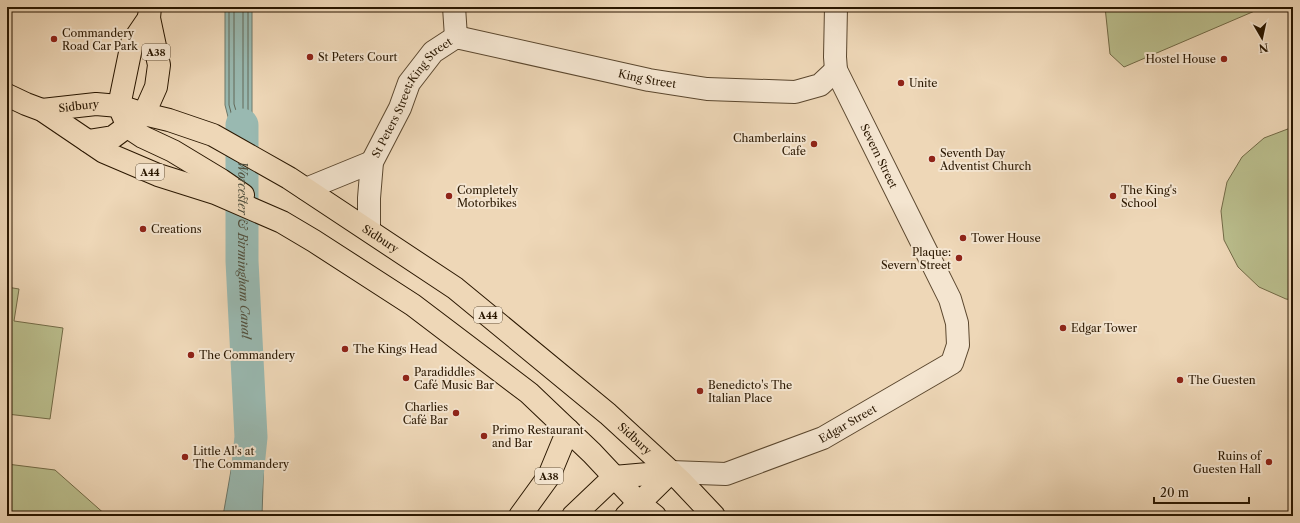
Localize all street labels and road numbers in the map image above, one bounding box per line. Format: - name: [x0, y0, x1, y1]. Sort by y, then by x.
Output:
- street label: St Peters Street;King Street: [368, 34, 455, 160]
- road number: A38: [142, 44, 170, 60]
- street label: King Street: [617, 66, 677, 91]
- street label: Sidbury: [58, 97, 101, 115]
- street label: Severn Street: [857, 121, 901, 191]
- road number: A44: [136, 164, 164, 180]
- street label: Sidbury: [360, 222, 402, 256]
- road number: A44: [474, 307, 502, 323]
- street label: Edgar Street: [816, 401, 879, 446]
- street label: Sidbury: [615, 420, 655, 458]
- road number: A38: [535, 468, 563, 484]

